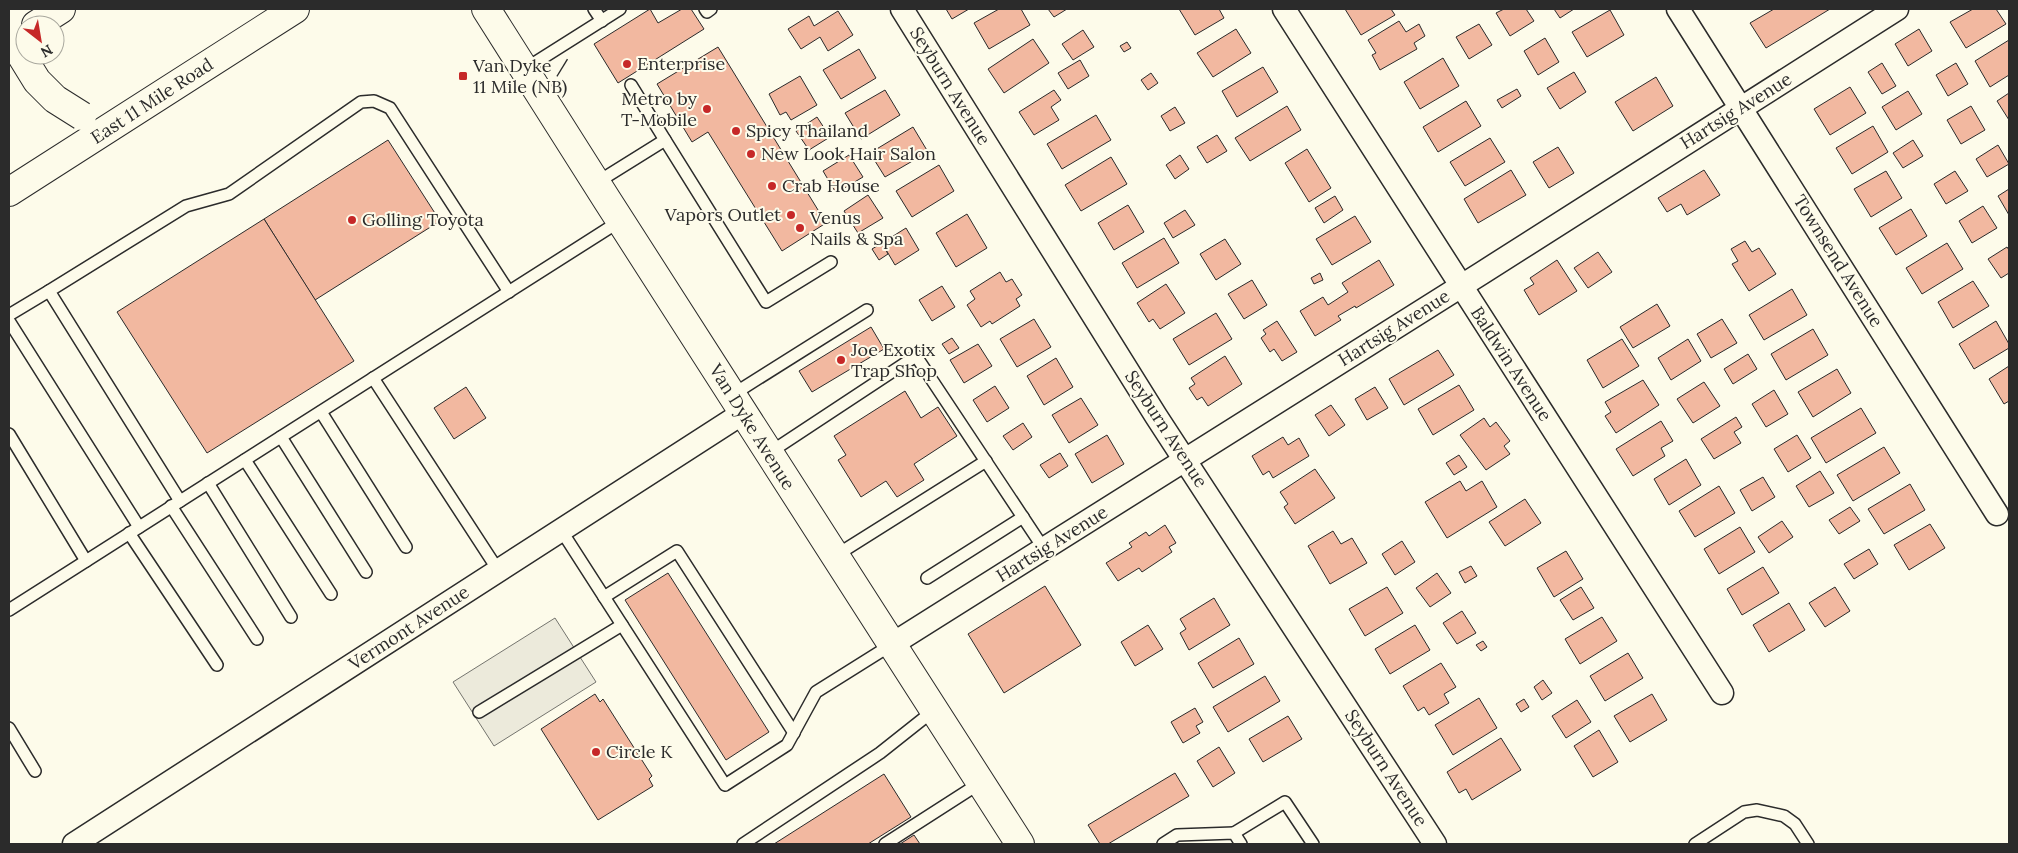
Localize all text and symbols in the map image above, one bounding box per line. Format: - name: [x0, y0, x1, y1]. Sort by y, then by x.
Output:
- north arrow: [15, 15, 65, 65]
- street label: Seyburn Avenue: [905, 22, 996, 149]
- text: N: [37, 41, 56, 62]
- street label: East 11 Mile Road: [86, 52, 217, 149]
- place label: Enterprise: [637, 52, 725, 75]
- place label: Van Dyke / 11 Mile (NB): [472, 54, 569, 98]
- marker: Enterprise: [621, 58, 633, 70]
- street label: Hartsig Avenue: [1676, 67, 1796, 154]
- marker: Van Dyke / 11 Mile (NB): [457, 70, 469, 82]
- place label: Metro by T-Mobile: [621, 87, 697, 131]
- marker: Metro by T-Mobile: [701, 103, 713, 115]
- place label: Spicy Thailand: [746, 119, 868, 142]
- marker: Spicy Thailand: [730, 125, 742, 137]
- place label: New Look Hair Salon: [761, 142, 936, 165]
- marker: New Look Hair Salon: [745, 148, 757, 160]
- place label: Crab House: [782, 174, 880, 197]
- marker: Crab House: [766, 180, 778, 192]
- street label: Townsend Avenue: [1788, 190, 1889, 331]
- place label: Vapors Outlet: [664, 203, 781, 226]
- place label: Venus Nails & Spa: [809, 206, 903, 250]
- place label: Golling Toyota: [362, 208, 484, 231]
- marker: Vapors Outlet: [785, 209, 797, 221]
- marker: Golling Toyota: [346, 214, 358, 226]
- marker: Venus Nails & Spa: [794, 222, 806, 234]
- street label: Hartsig Avenue: [1334, 284, 1454, 371]
- street label: Baldwin Avenue: [1466, 302, 1557, 426]
- place label: Joe Exotix Trap Shop: [850, 338, 937, 382]
- marker: Joe Exotix Trap Shop: [835, 354, 847, 366]
- street label: Van Dyke Avenue: [704, 359, 801, 494]
- street label: Seyburn Avenue: [1120, 366, 1213, 492]
- street label: Hartsig Avenue: [992, 500, 1112, 587]
- street label: Vermont Avenue: [343, 580, 473, 676]
- street label: Seyburn Avenue: [1340, 705, 1433, 831]
- place label: Circle K: [606, 740, 673, 763]
- marker: Circle K: [590, 746, 602, 758]

